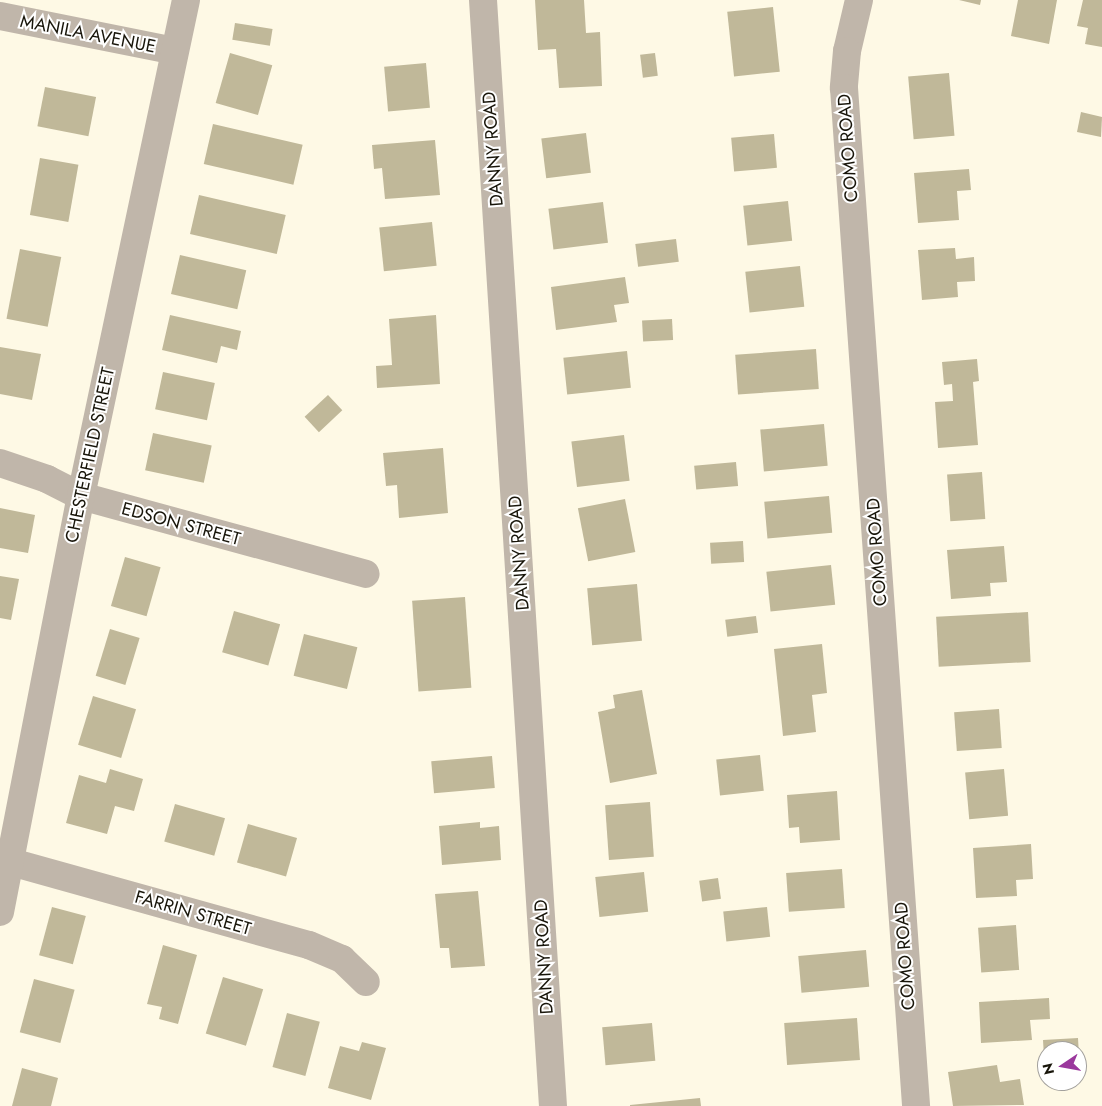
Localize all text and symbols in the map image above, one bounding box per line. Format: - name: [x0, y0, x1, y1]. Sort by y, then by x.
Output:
- street label: MANILA AVENUE: [18, 10, 158, 58]
- street label: DANNY ROAD: [478, 91, 508, 207]
- street label: COMO ROAD: [833, 93, 863, 203]
- street label: CHESTERFIELD STREET: [61, 365, 119, 545]
- street label: DANNY ROAD: [504, 495, 534, 611]
- street label: COMO ROAD: [862, 497, 892, 607]
- street label: EDSON STREET: [119, 498, 243, 550]
- street label: FARRIN STREET: [132, 886, 254, 940]
- street label: DANNY ROAD: [530, 899, 558, 1015]
- street label: COMO ROAD: [890, 901, 920, 1011]
- north arrow: [1037, 1041, 1087, 1091]
- text: N: [1037, 1061, 1059, 1076]

